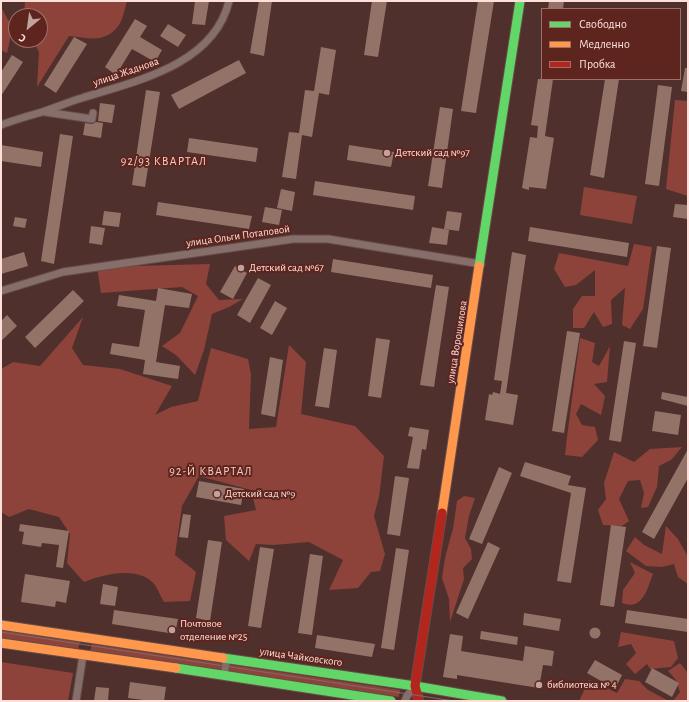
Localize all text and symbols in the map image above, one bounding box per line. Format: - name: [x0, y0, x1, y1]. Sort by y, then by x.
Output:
- north arrow: [8, 8, 48, 48]
- legend: [541, 8, 681, 80]
- text: Свободно: [579, 18, 627, 30]
- text: С: [17, 32, 28, 44]
- text: Медленно: [579, 38, 630, 50]
- street label: улица Жаднова: [91, 55, 161, 89]
- text: Пробка: [579, 58, 616, 70]
- place label: Детский сад №97: [395, 146, 470, 160]
- marker: Детский сад №97: [382, 148, 392, 158]
- district label: 92/93 КВАРТАЛ: [121, 154, 207, 168]
- street label: улица Ольги Потаповой: [185, 222, 291, 250]
- place label: Детский сад №67: [249, 261, 324, 275]
- marker: Детский сад №67: [236, 263, 246, 273]
- street label: улица Ворошилова: [444, 299, 470, 385]
- district label: 92-Й КВАРТАЛ: [169, 464, 253, 478]
- place label: Детский сад №9: [225, 487, 295, 501]
- marker: Детский сад №9: [212, 489, 222, 499]
- place label: Почтовое отделение №25: [180, 617, 247, 643]
- marker: Почтовое отделение №25: [167, 625, 177, 635]
- street label: улица Чайковского: [259, 645, 343, 669]
- place label: библиотека № 4: [547, 678, 617, 692]
- marker: библиотека № 4: [534, 680, 544, 690]

